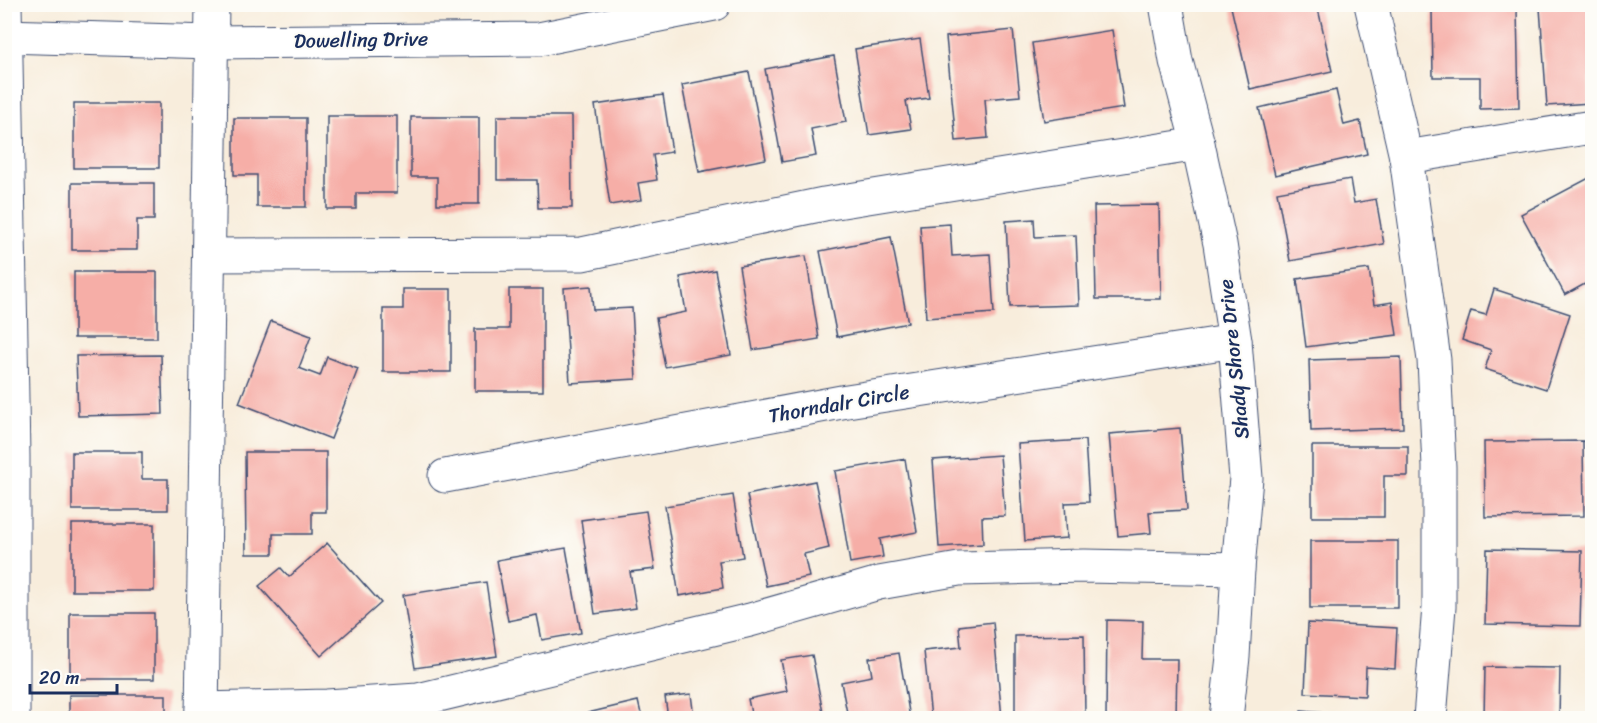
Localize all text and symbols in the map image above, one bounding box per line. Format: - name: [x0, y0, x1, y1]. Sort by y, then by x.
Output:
- street label: Dowelling Drive: [293, 21, 429, 59]
- street label: Shady Shore Drive: [1208, 277, 1260, 441]
- street label: Thorndalr Circle: [766, 374, 912, 434]
- scale bar: [30, 657, 117, 695]
- text: 20 m: [39, 662, 79, 694]

